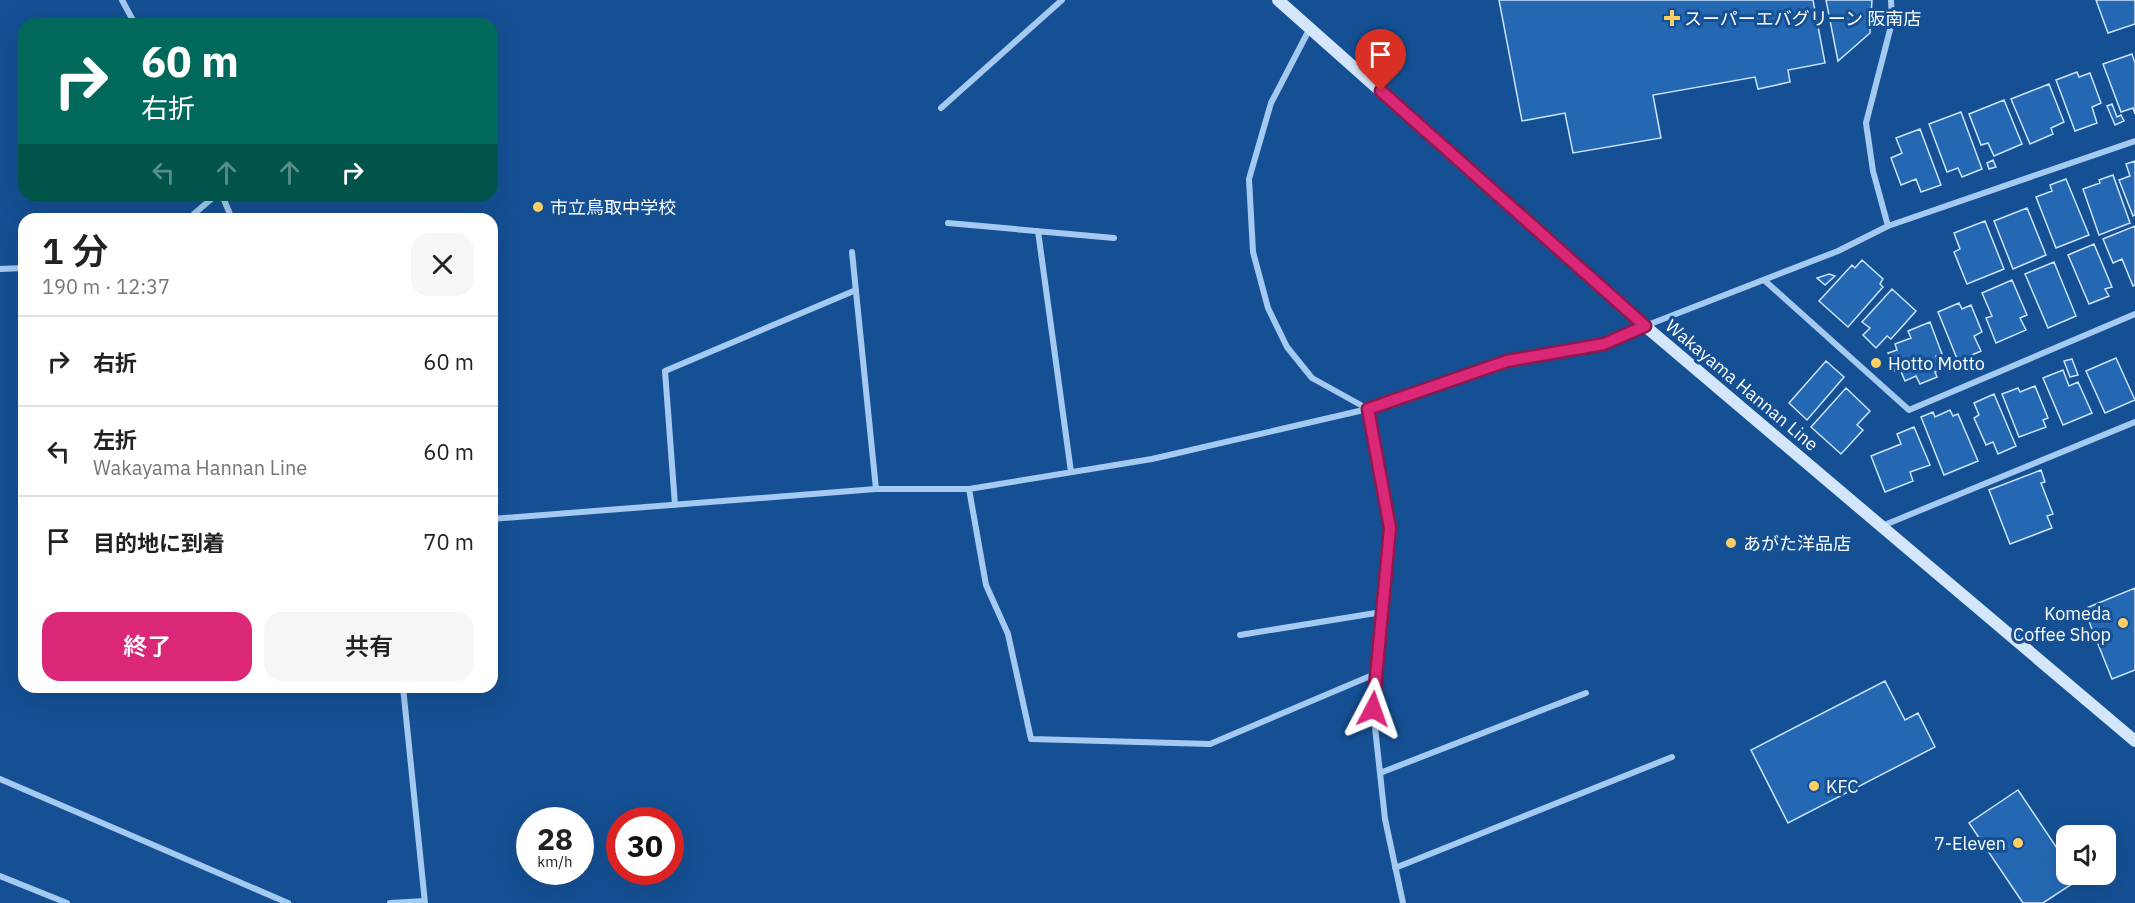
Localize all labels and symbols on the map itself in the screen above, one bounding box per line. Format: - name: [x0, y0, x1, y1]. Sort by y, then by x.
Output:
- place label: スーパーエバグリーン 阪南店: [1684, 7, 1921, 30]
- marker: スーパーエバグリーン 阪南店: [1665, 11, 1679, 25]
- pin: [1355, 29, 1406, 91]
- place label: 市立鳥取中学校: [550, 196, 676, 219]
- marker: 市立鳥取中学校: [531, 200, 545, 214]
- street label: Wakayama Hannan Line: [1661, 314, 1823, 456]
- place label: Hotto Motto: [1888, 352, 1985, 375]
- marker: Hotto Motto: [1869, 356, 1883, 370]
- place label: あがた洋品店: [1743, 532, 1851, 555]
- marker: あがた洋品店: [1724, 536, 1738, 550]
- place label: Komeda Coffee Shop: [2013, 602, 2111, 646]
- marker: Komeda Coffee Shop: [2116, 616, 2130, 630]
- position arrow: [1341, 677, 1405, 741]
- place label: KFC: [1826, 775, 1858, 798]
- marker: KFC: [1807, 779, 1821, 793]
- speed limit sign: 30: [606, 807, 684, 885]
- place label: 7-Eleven: [1934, 832, 2006, 855]
- marker: 7-Eleven: [2011, 836, 2025, 850]

